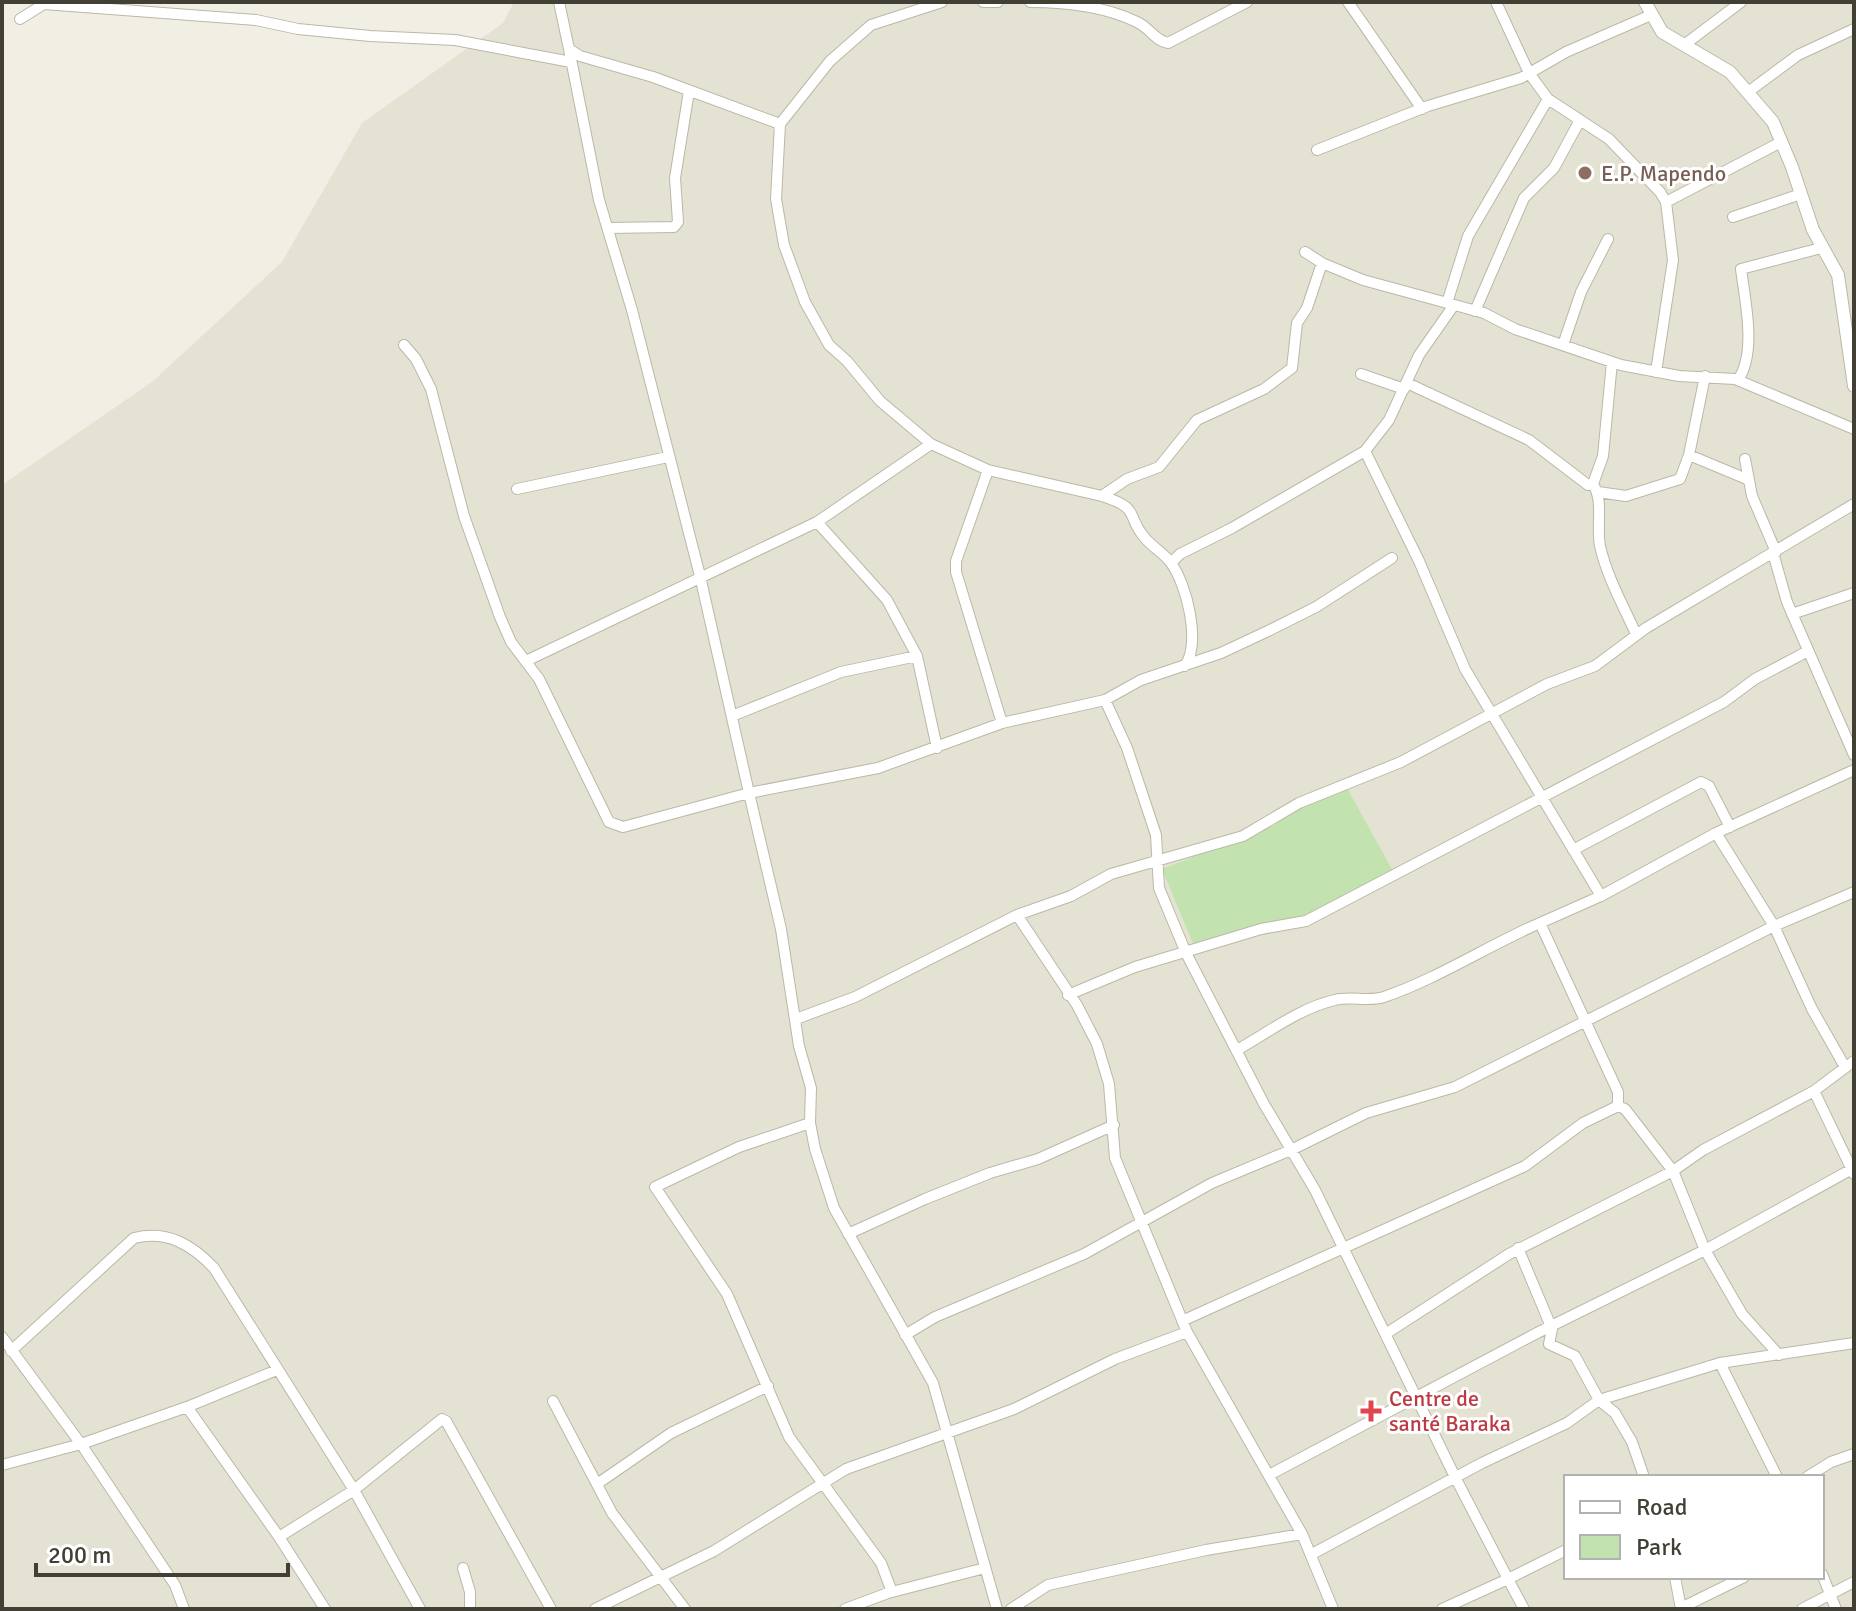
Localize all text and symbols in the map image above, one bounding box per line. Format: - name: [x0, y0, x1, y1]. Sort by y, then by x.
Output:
- place label: E.P. Mapendo: [1601, 160, 1726, 187]
- marker: E.P. Mapendo: [1576, 164, 1594, 182]
- place label: Centre de santé Baraka: [1389, 1385, 1511, 1437]
- marker: Centre de santé Baraka: [1360, 1400, 1382, 1422]
- legend: [1564, 1475, 1824, 1579]
- text: Road: [1636, 1492, 1687, 1522]
- scale bar: [36, 1527, 288, 1577]
- text: Park: [1636, 1532, 1682, 1562]
- text: 200 m: [48, 1540, 111, 1570]

